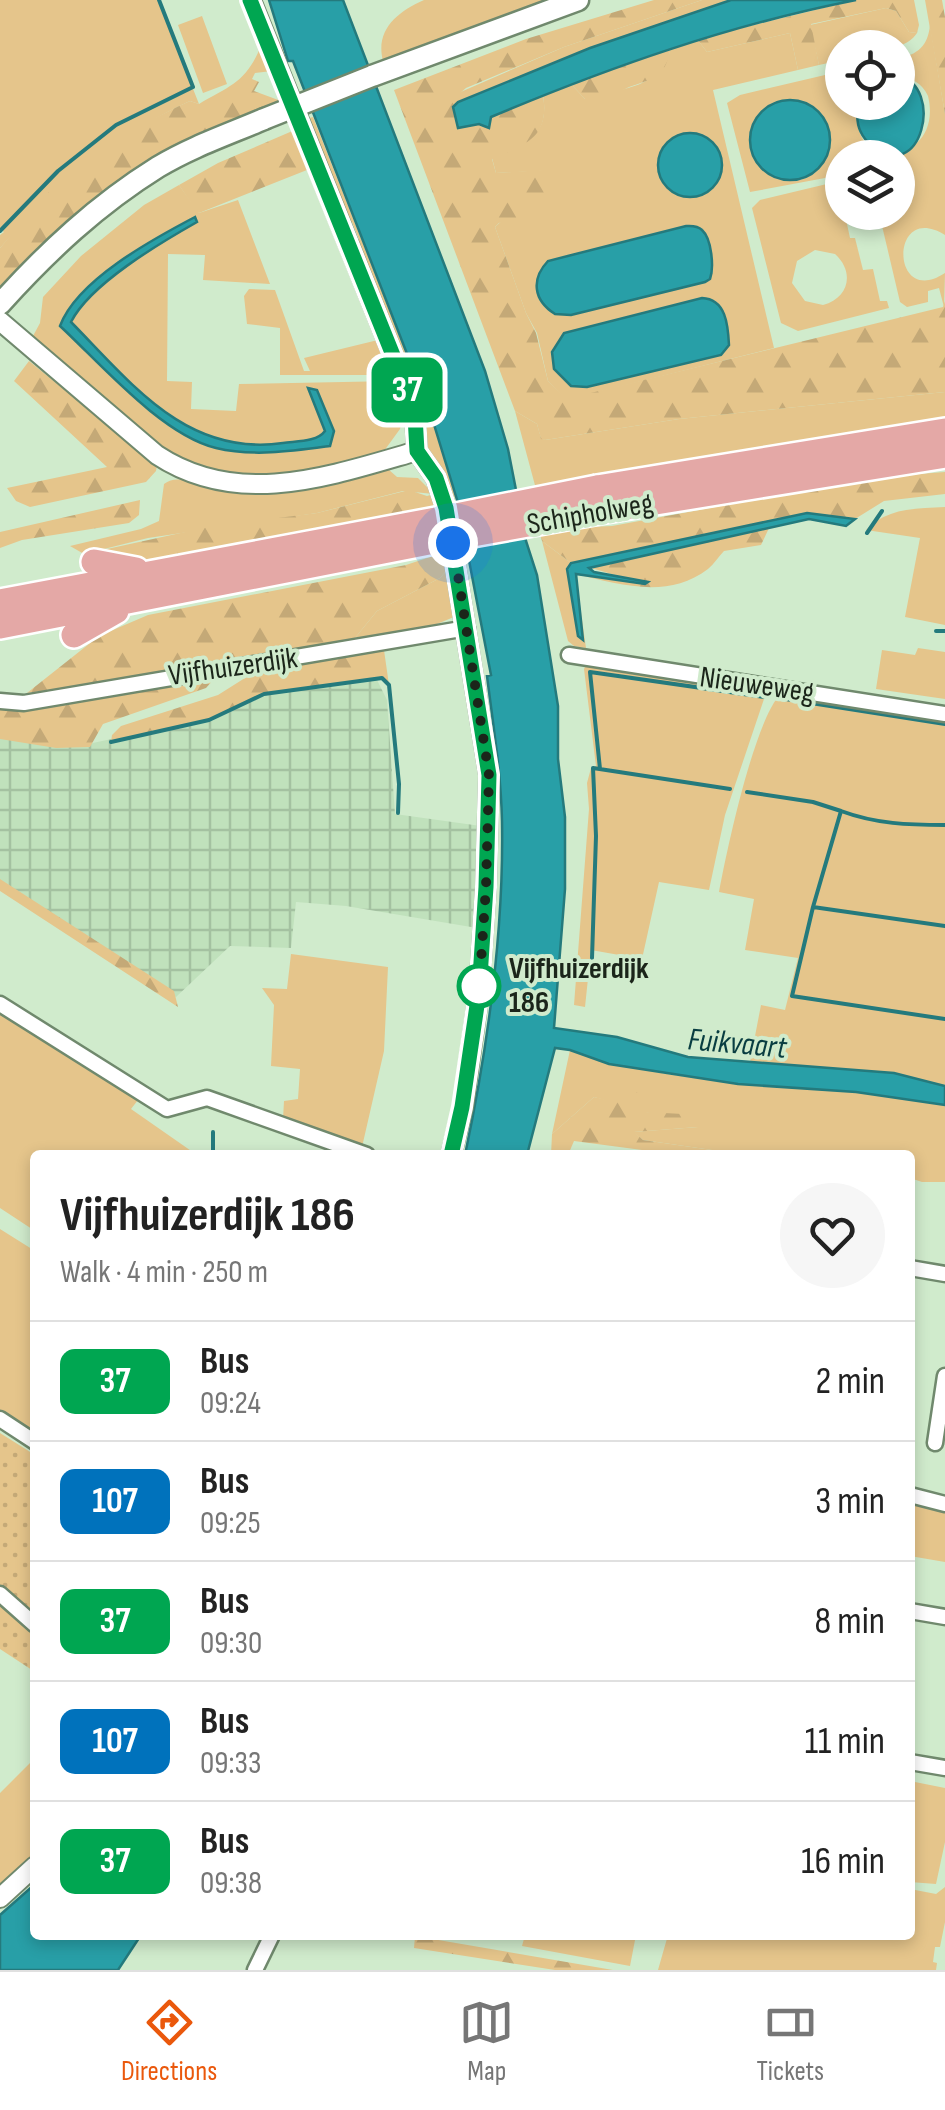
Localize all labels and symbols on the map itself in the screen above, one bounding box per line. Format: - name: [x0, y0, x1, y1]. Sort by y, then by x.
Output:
- line badge: 37: [362, 358, 452, 422]
- street label: Schipholweg: [524, 485, 656, 543]
- your location: [428, 518, 478, 568]
- street label: Vijfhuizerdijk: [166, 640, 300, 694]
- street label: Nieuweweg: [698, 659, 816, 711]
- place label: Vijfhuizerdijk 186: [509, 951, 649, 1021]
- marker: Vijfhuizerdijk 186: [458, 965, 500, 1007]
- water label: Fuikvaart: [686, 1020, 789, 1068]

